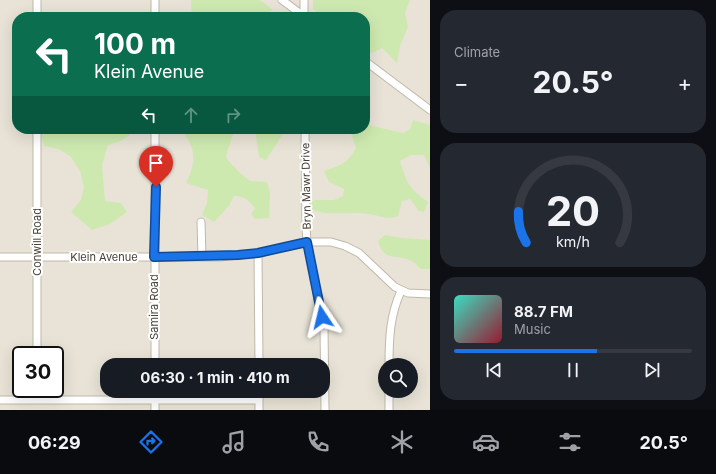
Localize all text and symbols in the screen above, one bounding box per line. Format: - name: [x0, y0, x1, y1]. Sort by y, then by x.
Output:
- text: 100 m: [94, 27, 176, 61]
- icon: left: [28, 28, 80, 80]
- text: Climate: [454, 44, 500, 60]
- text: Klein Avenue: [94, 61, 204, 82]
- text: 20.5°: [533, 64, 613, 100]
- text: −: [454, 70, 469, 96]
- text: +: [677, 70, 692, 96]
- icon: left: [138, 104, 160, 126]
- icon: ahead: [180, 104, 202, 126]
- icon: right: [222, 104, 244, 126]
- street label: Bryn Mawr Drive: [298, 142, 314, 230]
- pin: [139, 146, 173, 187]
- icon: arrive: [145, 152, 167, 174]
- text: 20: [546, 186, 600, 236]
- street label: Conwill Road: [30, 208, 44, 276]
- text: km/h: [556, 233, 590, 250]
- street label: Klein Avenue: [70, 250, 138, 264]
- street label: Samira Road: [147, 274, 161, 340]
- position arrow: [301, 296, 343, 338]
- text: 88.7 FM: [514, 302, 573, 321]
- text: Music: [514, 321, 551, 337]
- speed limit sign: 30: [12, 346, 64, 398]
- map controls: [378, 358, 418, 398]
- button: search: [378, 358, 418, 398]
- icon: previous: [483, 359, 505, 381]
- icon: pause: [562, 359, 584, 381]
- icon: next: [641, 359, 663, 381]
- text: 06:30 · 1 min · 410 m: [140, 368, 290, 387]
- icon: directions: [137, 428, 165, 456]
- icon: music: [220, 428, 248, 456]
- icon: phone: [304, 428, 332, 456]
- icon: climate: [388, 428, 416, 456]
- icon: car: [472, 428, 500, 456]
- icon: filters: [556, 428, 584, 456]
- text: 06:29: [28, 432, 81, 453]
- text: 20.5°: [639, 432, 688, 453]

